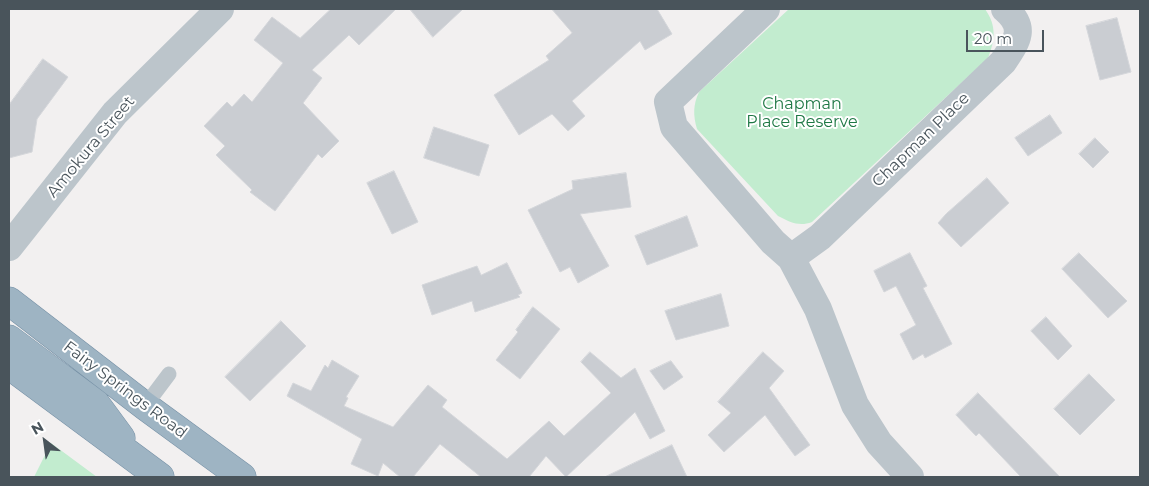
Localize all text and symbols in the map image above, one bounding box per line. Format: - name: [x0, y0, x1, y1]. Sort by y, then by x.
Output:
- scale bar: [969, 20, 1046, 52]
- text: 20 m: [974, 29, 1012, 48]
- street label: Chapman Place: [868, 89, 974, 191]
- street label: Amokura Street: [43, 92, 139, 202]
- park label: Chapman Place Reserve: [746, 94, 858, 132]
- street label: Fairy Springs Road: [59, 337, 191, 443]
- north arrow: [20, 416, 70, 466]
- text: N: [28, 417, 47, 439]

